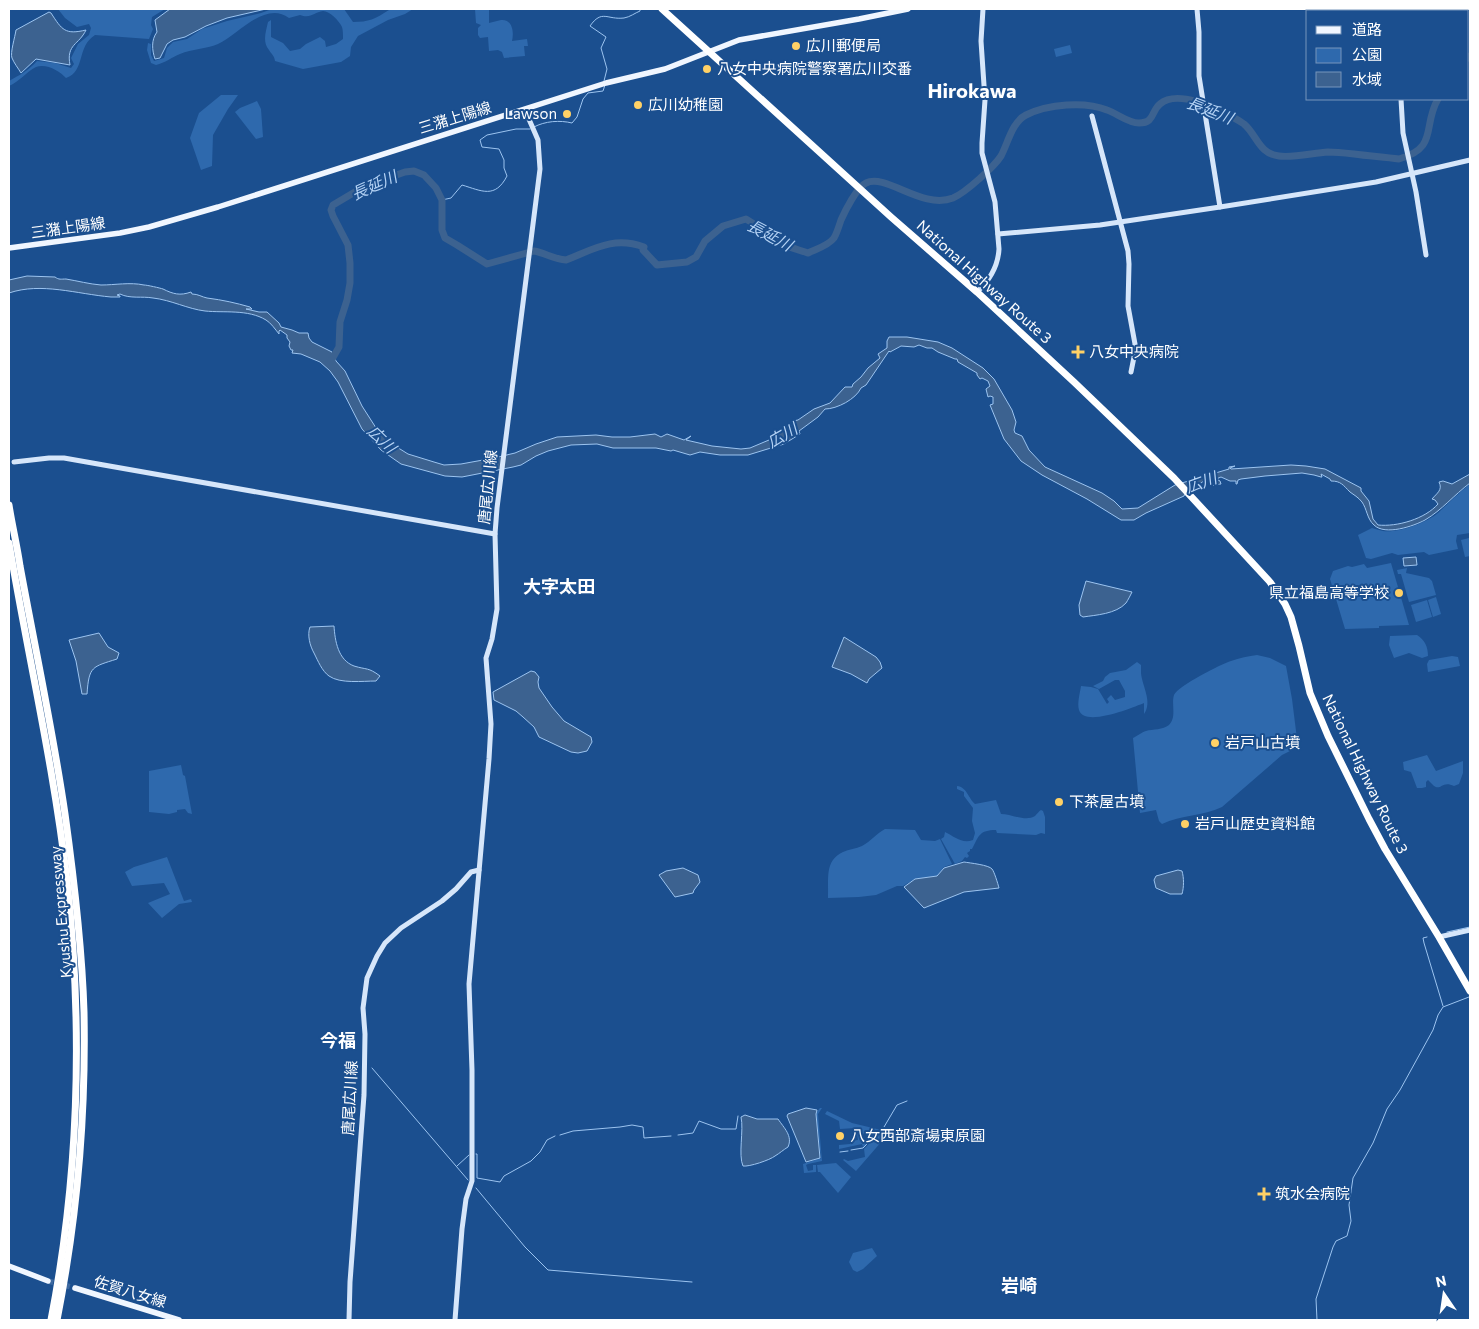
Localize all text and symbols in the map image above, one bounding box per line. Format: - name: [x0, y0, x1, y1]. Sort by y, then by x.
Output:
- legend: [1306, 10, 1469, 100]
- text: 道路: [1352, 20, 1382, 38]
- place label: 広川郵便局: [806, 36, 881, 54]
- marker: 広川郵便局: [790, 40, 802, 52]
- text: 公園: [1352, 45, 1382, 63]
- place label: 八女中央病院警察署広川交番: [717, 59, 912, 77]
- marker: 八女中央病院警察署広川交番: [701, 63, 713, 75]
- text: 水域: [1352, 70, 1382, 88]
- district label: Hirokawa: [927, 78, 1017, 102]
- water label: 長延川: [1184, 92, 1238, 128]
- place label: 広川幼稚園: [648, 95, 723, 113]
- street label: 三潴上陽線: [416, 97, 493, 137]
- marker: 広川幼稚園: [632, 99, 644, 111]
- place label: Lawson: [504, 104, 557, 122]
- marker: Lawson: [561, 108, 573, 120]
- water label: 長延川: [348, 165, 401, 203]
- street label: 三潴上陽線: [29, 213, 106, 241]
- water label: 長延川: [745, 215, 798, 255]
- street label: National Highway Route 3: [913, 216, 1056, 347]
- place label: 八女中央病院: [1089, 342, 1179, 360]
- marker: 八女中央病院: [1071, 345, 1085, 359]
- water label: 広川: [763, 417, 802, 451]
- water label: 広川: [364, 421, 402, 458]
- street label: 唐尾広川線: [474, 449, 500, 525]
- water label: 広川: [1183, 466, 1221, 496]
- district label: 大字太田: [523, 575, 595, 597]
- place label: 県立福島高等学校: [1269, 583, 1389, 601]
- marker: 県立福島高等学校: [1393, 587, 1405, 599]
- street label: National Highway Route 3: [1319, 691, 1412, 856]
- place label: 岩戸山古墳: [1225, 733, 1300, 751]
- marker: 岩戸山古墳: [1209, 737, 1221, 749]
- place label: 下茶屋古墳: [1069, 792, 1144, 810]
- marker: 下茶屋古墳: [1053, 796, 1065, 808]
- place label: 岩戸山歴史資料館: [1195, 814, 1315, 832]
- marker: 岩戸山歴史資料館: [1179, 818, 1191, 830]
- street label: Kyushu Expressway: [45, 845, 75, 979]
- district label: 今福: [320, 1029, 356, 1051]
- street label: 唐尾広川線: [338, 1060, 360, 1136]
- place label: 八女西部斎場東原園: [850, 1126, 985, 1144]
- marker: 八女西部斎場東原園: [834, 1130, 846, 1142]
- place label: 筑水会病院: [1275, 1184, 1350, 1202]
- marker: 筑水会病院: [1257, 1187, 1271, 1201]
- north arrow: [1419, 1269, 1469, 1319]
- street label: 佐賀八女線: [92, 1271, 169, 1311]
- text: N: [1434, 1271, 1448, 1290]
- district label: 岩崎: [1001, 1274, 1037, 1296]

